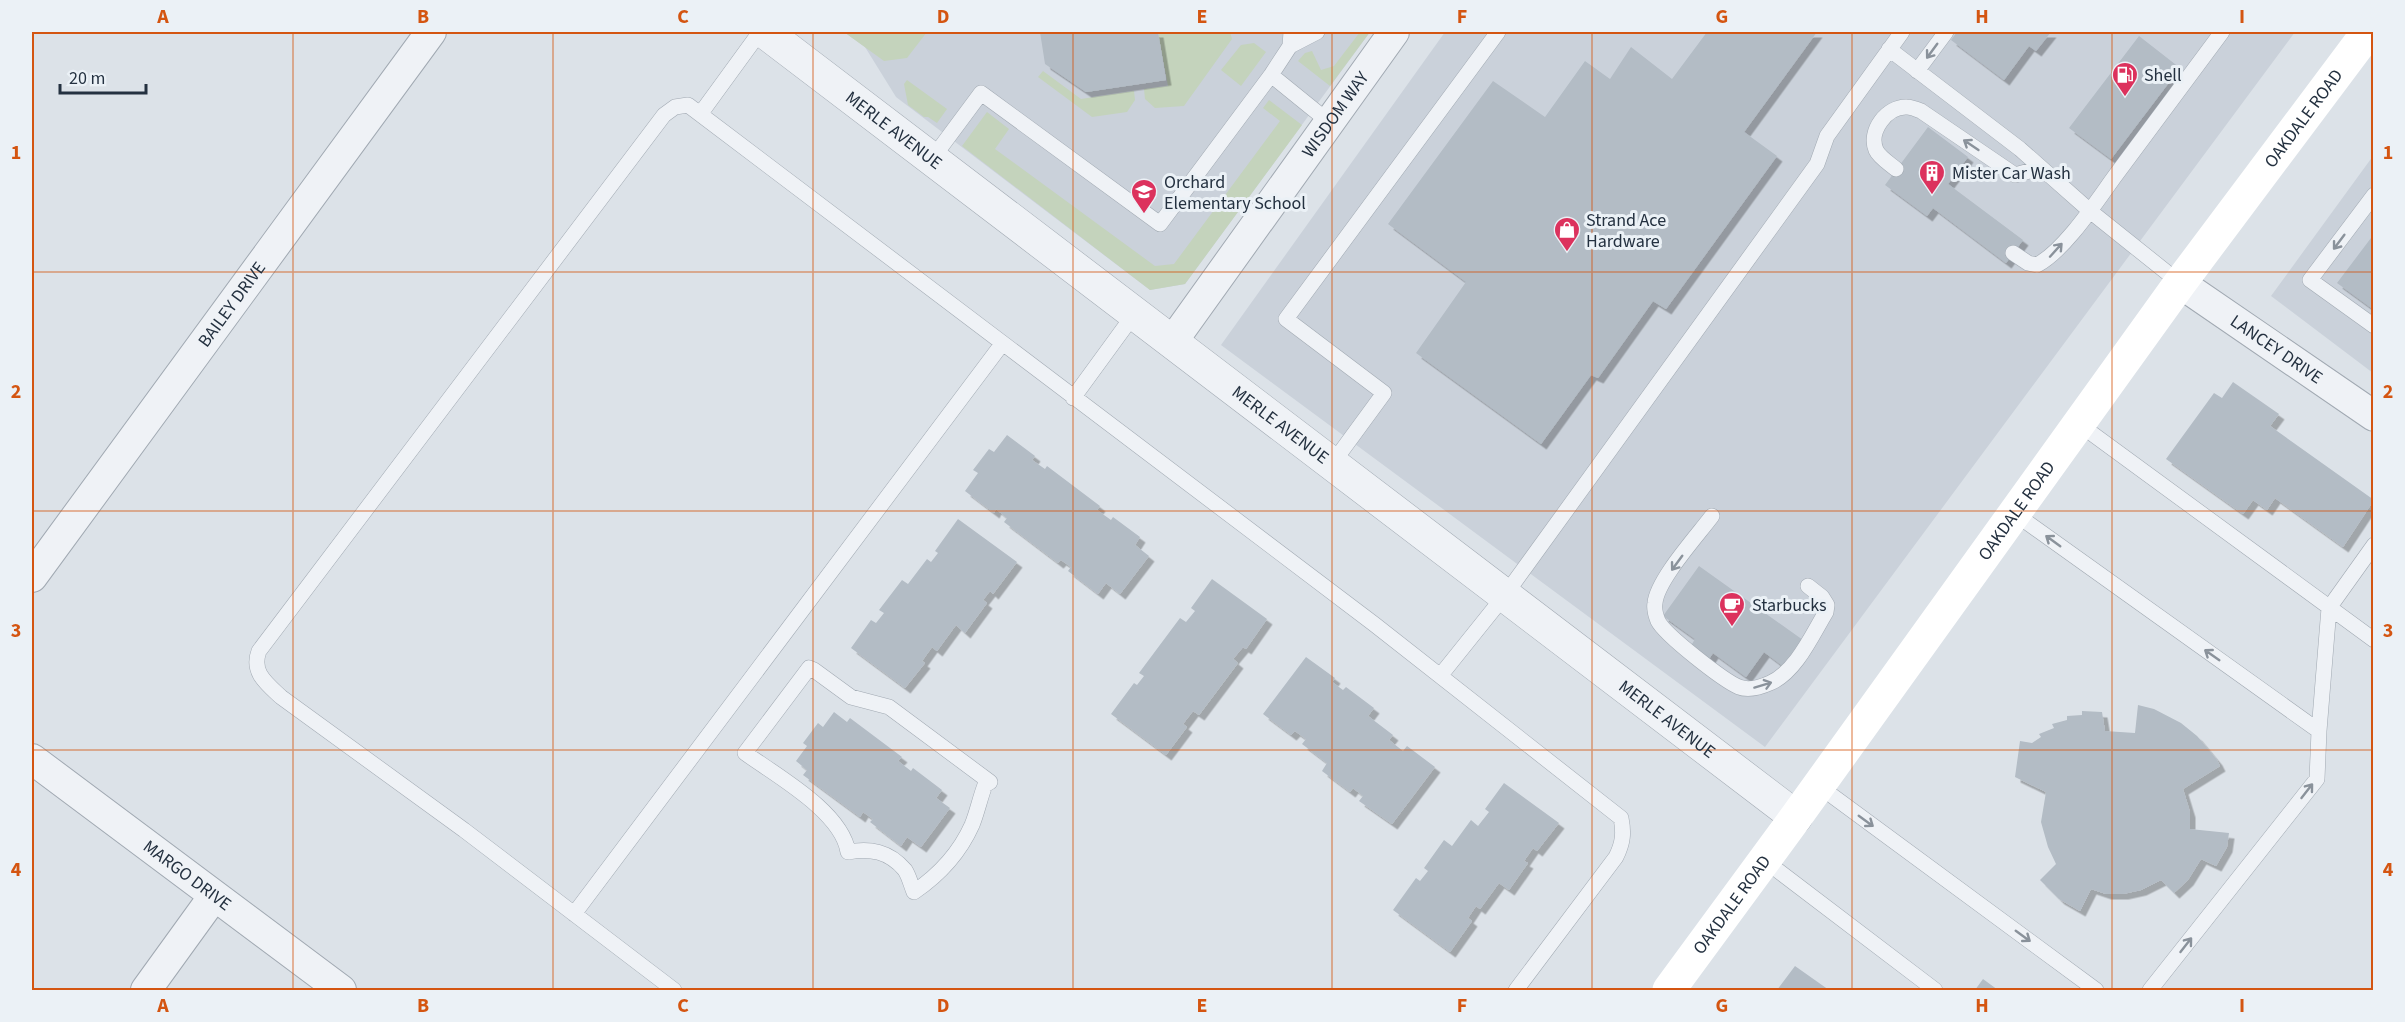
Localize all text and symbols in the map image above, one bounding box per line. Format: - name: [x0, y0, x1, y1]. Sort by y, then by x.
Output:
- text: A: [156, 3, 169, 31]
- text: B: [417, 3, 429, 31]
- text: C: [677, 3, 689, 31]
- text: D: [937, 3, 949, 31]
- text: E: [1197, 3, 1207, 31]
- text: F: [1457, 3, 1467, 31]
- text: G: [1716, 3, 1728, 31]
- text: H: [1975, 3, 1989, 31]
- text: I: [2239, 3, 2245, 31]
- one-way arrow: [1925, 43, 1938, 59]
- scale bar: [60, 57, 146, 95]
- fuel station icon: Shell: [2110, 60, 2140, 98]
- place label: Shell: [2144, 63, 2182, 88]
- street label: OAKDALE ROAD: [2258, 64, 2348, 173]
- text: 20 m: [69, 66, 105, 91]
- street label: WISDOM WAY: [1296, 66, 1375, 162]
- street label: MERLE AVENUE: [840, 85, 948, 175]
- text: 1: [11, 139, 21, 167]
- one-way arrow: [1963, 139, 1980, 151]
- text: 1: [2383, 139, 2393, 167]
- building icon: Mister Car Wash: [1917, 158, 1947, 196]
- place label: Mister Car Wash: [1952, 161, 2071, 186]
- place label: Orchard Elementary School: [1164, 170, 1306, 216]
- school or university icon: Orchard Elementary School: [1129, 177, 1159, 215]
- place label: Strand Ace Hardware: [1586, 208, 1666, 254]
- shop icon: Strand Ace Hardware: [1552, 215, 1582, 253]
- one-way arrow: [2332, 234, 2345, 250]
- one-way arrow: [2049, 243, 2063, 258]
- street label: BAILEY DRIVE: [192, 256, 271, 352]
- street label: LANCEY DRIVE: [2225, 309, 2328, 390]
- text: 2: [11, 378, 21, 406]
- text: 2: [2383, 378, 2393, 406]
- street label: MERLE AVENUE: [1227, 380, 1334, 470]
- street label: OAKDALE ROAD: [1972, 456, 2061, 566]
- one-way arrow: [2046, 535, 2062, 548]
- one-way arrow: [1671, 554, 1683, 570]
- cafe icon: Starbucks: [1717, 590, 1747, 628]
- place label: Starbucks: [1752, 593, 1827, 618]
- text: 3: [11, 617, 21, 645]
- text: 3: [2383, 617, 2393, 645]
- one-way arrow: [2205, 649, 2221, 661]
- street label: MERLE AVENUE: [1614, 674, 1721, 764]
- one-way arrow: [1753, 679, 1772, 690]
- one-way arrow: [2300, 784, 2313, 800]
- one-way arrow: [1858, 814, 1874, 827]
- street label: MARGO DRIVE: [138, 834, 237, 916]
- street label: OAKDALE ROAD: [1687, 850, 1777, 959]
- text: 4: [11, 856, 22, 884]
- text: 4: [2383, 856, 2394, 884]
- one-way arrow: [2015, 930, 2031, 943]
- one-way arrow: [2180, 937, 2193, 953]
- text: A: [156, 992, 169, 1020]
- text: B: [417, 992, 429, 1020]
- text: C: [677, 992, 689, 1020]
- text: D: [937, 992, 949, 1020]
- text: E: [1197, 992, 1207, 1020]
- text: F: [1457, 992, 1467, 1020]
- text: G: [1716, 992, 1728, 1020]
- text: H: [1975, 992, 1989, 1020]
- text: I: [2239, 992, 2245, 1020]

